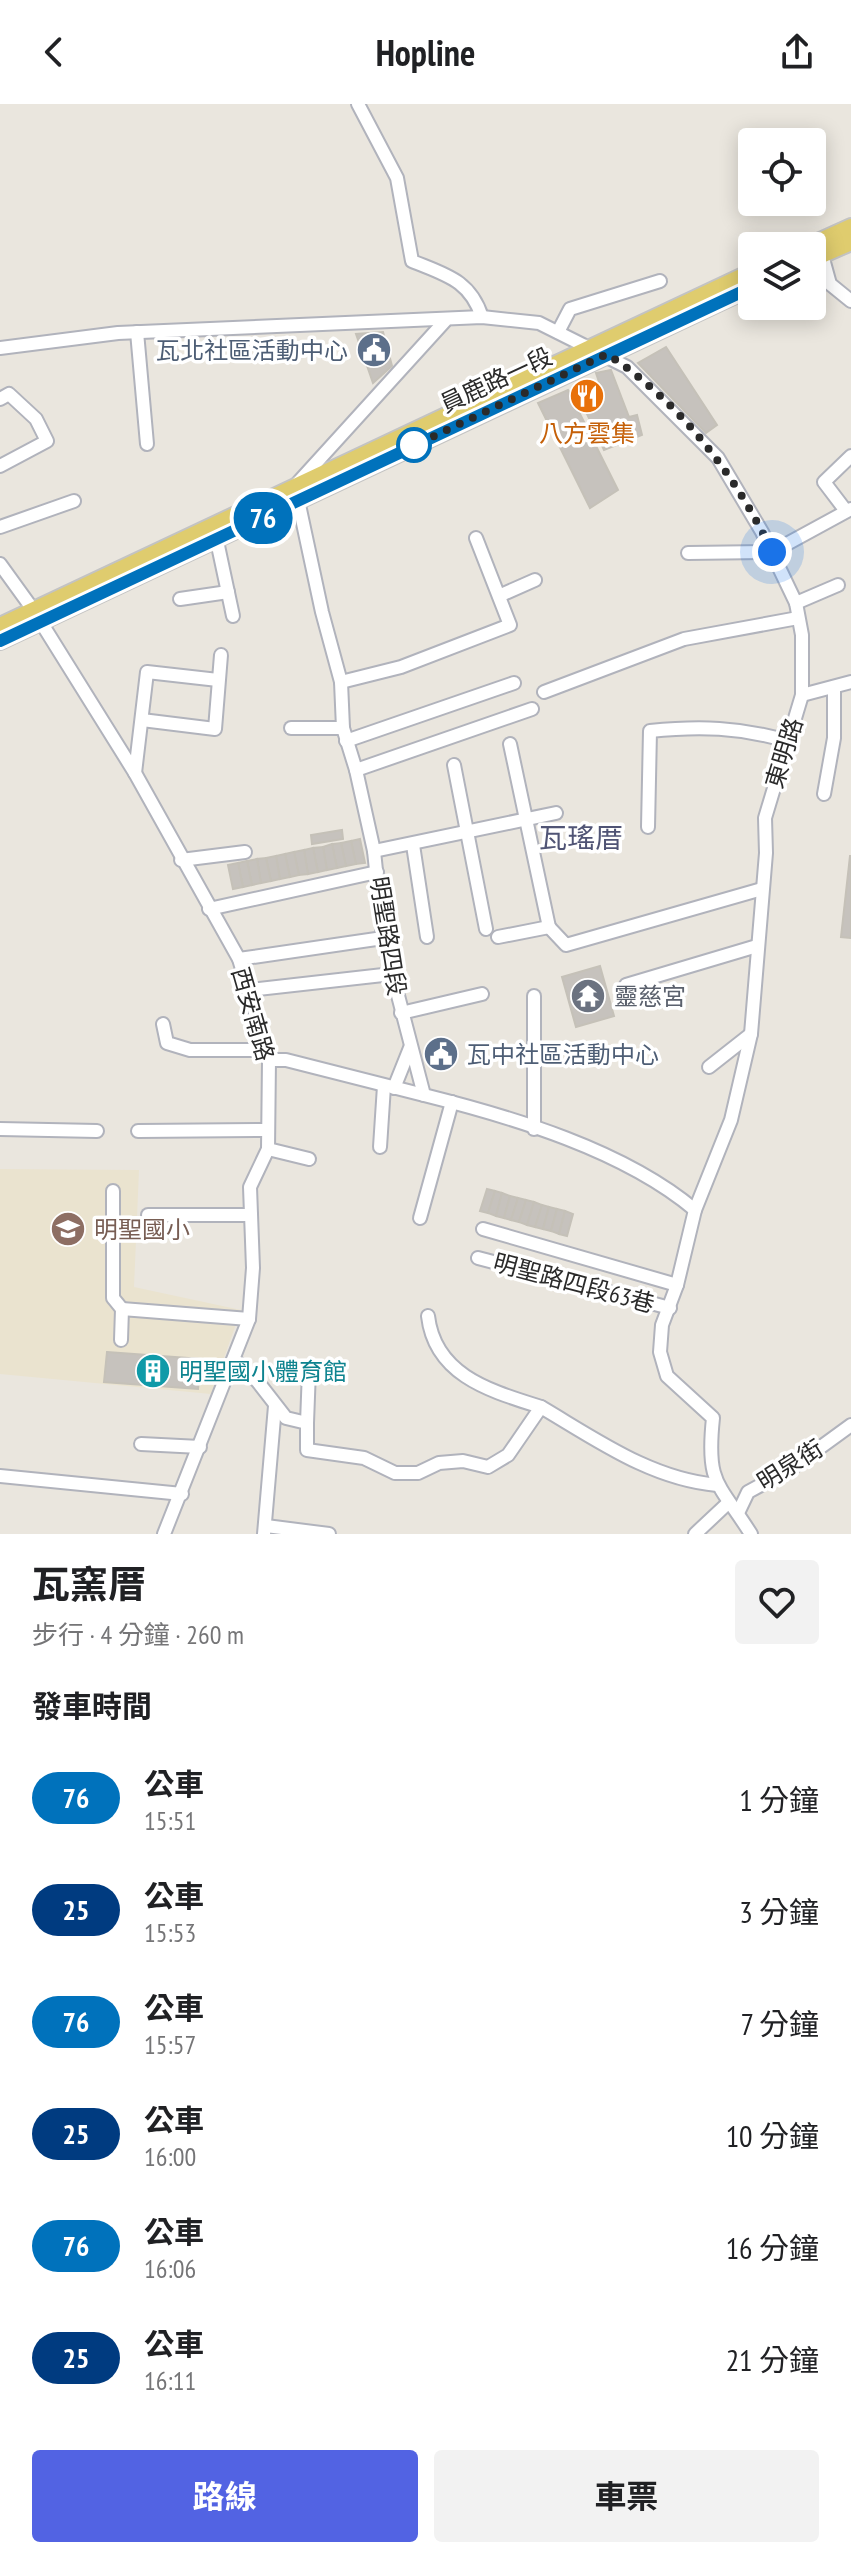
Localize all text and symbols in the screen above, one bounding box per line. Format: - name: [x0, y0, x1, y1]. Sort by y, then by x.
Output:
- text: Hopline: [376, 29, 475, 76]
- icon: back: [32, 30, 76, 74]
- icon: share: [775, 30, 819, 74]
- map controls: [738, 128, 826, 320]
- button: locate: [738, 128, 826, 216]
- button: layers: [738, 232, 826, 320]
- public building icon: 瓦北社區活動中心: [355, 331, 393, 369]
- place label: 瓦北社區活動中心: [156, 335, 348, 366]
- street label: 員鹿路一段: [435, 341, 557, 419]
- restaurant icon: 八方雲集: [568, 377, 606, 415]
- place label: 八方雲集: [539, 418, 635, 449]
- unlabelled marker: [397, 428, 431, 462]
- line badge: 76: [227, 492, 299, 544]
- text: 76: [250, 499, 276, 536]
- your location: [752, 532, 792, 572]
- street label: 東明路: [759, 714, 809, 792]
- district label: 瓦瑤厝: [539, 819, 623, 856]
- street label: 明聖路四段: [363, 874, 413, 998]
- street label: 西安南路: [225, 964, 281, 1064]
- temple icon: 靈慈宮: [569, 977, 607, 1015]
- place label: 靈慈宮: [614, 981, 686, 1012]
- public building icon: 瓦中社區活動中心: [422, 1035, 460, 1073]
- place label: 瓦中社區活動中心: [467, 1039, 659, 1070]
- school or university icon: 明聖國小: [49, 1210, 87, 1248]
- place label: 明聖國小: [94, 1214, 190, 1245]
- street label: 明聖路四段63巷: [490, 1247, 658, 1319]
- building icon: 明聖國小體育館: [134, 1352, 172, 1390]
- place label: 明聖國小體育館: [179, 1356, 347, 1387]
- street label: 明泉街: [751, 1433, 829, 1497]
- text: 瓦窯厝: [32, 1559, 146, 1608]
- button: heart: [735, 1560, 819, 1644]
- text: 步行 · 4 分鐘 · 260 m: [32, 1618, 244, 1651]
- text: 發車時間: [32, 1686, 152, 1725]
- text: 公車: [144, 1764, 204, 1803]
- text: 76: [63, 1779, 89, 1816]
- text: 1 分鐘: [739, 1780, 819, 1819]
- text: 15:51: [144, 1804, 196, 1837]
- text: 公車: [144, 1876, 204, 1915]
- text: 25: [63, 1891, 89, 1928]
- text: 3 分鐘: [739, 1892, 819, 1931]
- text: 15:53: [144, 1916, 196, 1949]
- text: 公車: [144, 1988, 204, 2027]
- text: 76: [63, 2003, 89, 2040]
- text: 7 分鐘: [740, 2004, 819, 2043]
- text: 15:57: [144, 2028, 196, 2061]
- text: 公車: [144, 2100, 204, 2139]
- text: 25: [63, 2115, 89, 2152]
- text: 10 分鐘: [726, 2116, 819, 2155]
- text: 16:00: [144, 2140, 196, 2173]
- text: 公車: [144, 2212, 204, 2251]
- text: 76: [63, 2227, 89, 2264]
- text: 16 分鐘: [726, 2228, 819, 2267]
- text: 16:06: [144, 2252, 196, 2285]
- text: 公車: [144, 2324, 204, 2363]
- text: 25: [63, 2339, 89, 2376]
- text: 21 分鐘: [726, 2340, 819, 2379]
- text: 16:11: [144, 2364, 196, 2397]
- button: 路線: [32, 2450, 418, 2542]
- button: 車票: [434, 2450, 819, 2542]

